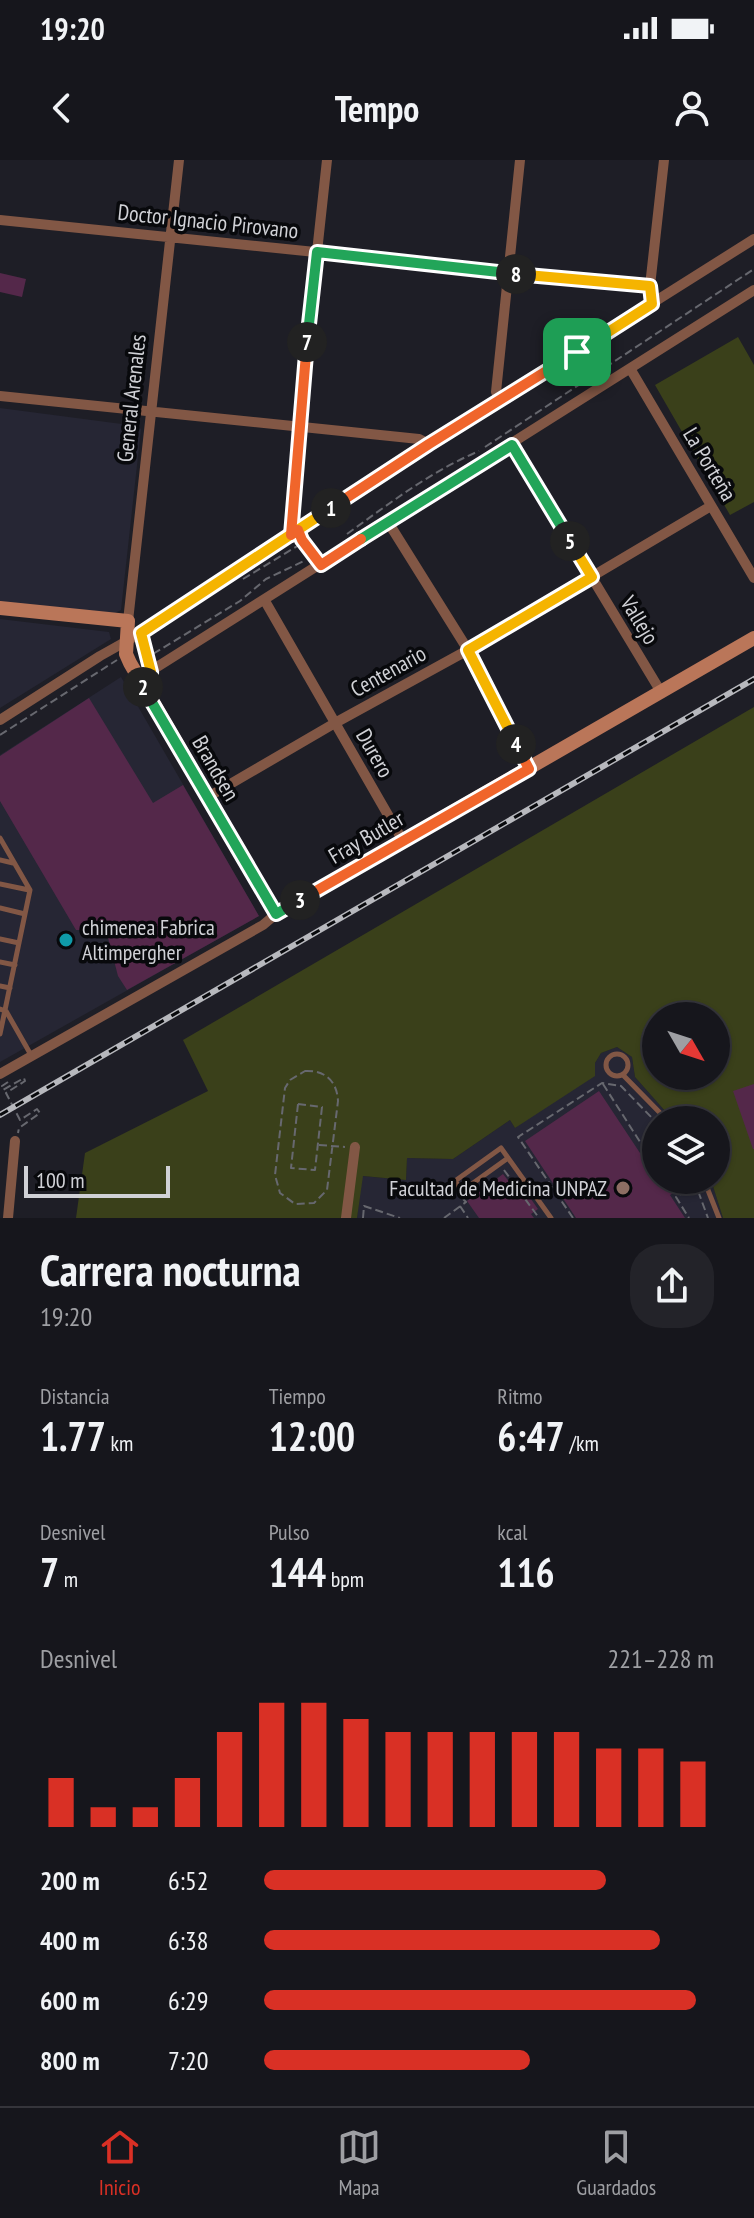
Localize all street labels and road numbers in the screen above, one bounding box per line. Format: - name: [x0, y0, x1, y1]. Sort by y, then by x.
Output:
- street label: Doctor Ignacio Pirovano: [116, 198, 300, 244]
- street label: General Arenales: [110, 333, 152, 463]
- street label: La Porteña: [677, 422, 743, 506]
- street label: Vallejo: [614, 590, 665, 649]
- street label: Centenario: [345, 639, 431, 703]
- street label: Durero: [350, 724, 400, 782]
- street label: Brandsen: [186, 730, 246, 806]
- street label: Fray Butler: [323, 804, 409, 870]

